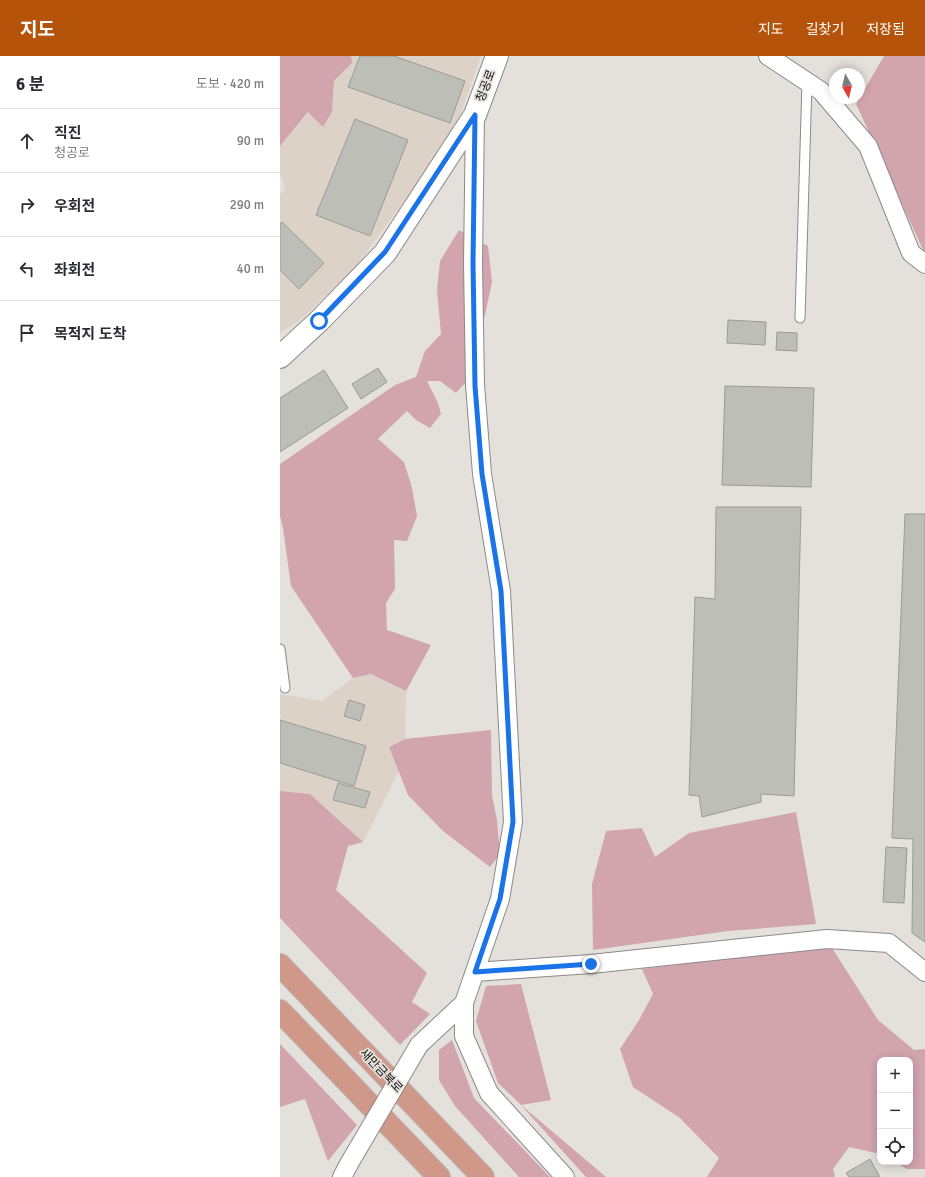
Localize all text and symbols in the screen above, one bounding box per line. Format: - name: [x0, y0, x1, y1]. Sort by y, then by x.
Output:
- text: 지도: [20, 18, 55, 42]
- text: 지도: [758, 21, 784, 38]
- text: 길찾기: [806, 21, 844, 38]
- text: 저장됨: [866, 21, 905, 38]
- street label: 청공로: [473, 68, 499, 104]
- north arrow: [829, 68, 865, 104]
- text: 6 분: [16, 74, 45, 95]
- text: 도보 · 420 m: [196, 76, 264, 92]
- text: 직진: [54, 124, 82, 142]
- icon: ahead: [16, 130, 38, 152]
- text: 90 m: [237, 133, 264, 149]
- text: 청공로: [54, 145, 90, 161]
- icon: right: [16, 194, 38, 216]
- text: 우회전: [54, 197, 95, 215]
- text: 290 m: [230, 197, 264, 213]
- icon: left: [16, 258, 38, 280]
- text: 좌회전: [54, 261, 95, 279]
- text: 40 m: [237, 261, 264, 277]
- route start: [310, 312, 328, 330]
- icon: arrive: [16, 322, 38, 344]
- text: 목적지 도착: [54, 325, 126, 343]
- route end: [582, 955, 600, 973]
- street label: 새만금북로: [356, 1046, 406, 1096]
- map controls: [877, 1057, 913, 1165]
- button: +: [877, 1057, 913, 1093]
- button: −: [877, 1093, 913, 1129]
- button: locate: [877, 1129, 913, 1165]

